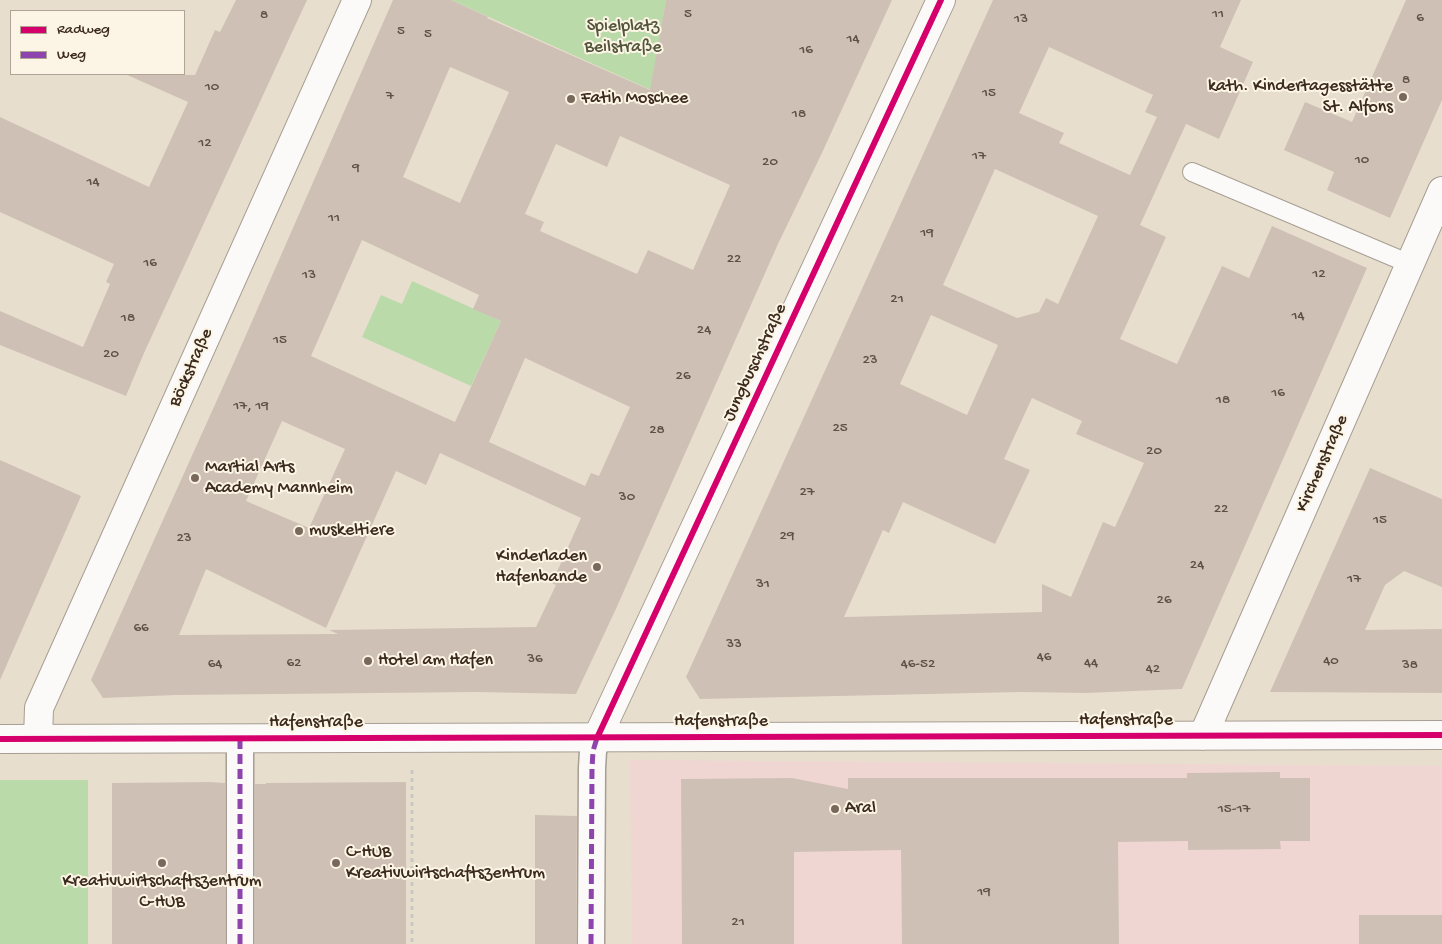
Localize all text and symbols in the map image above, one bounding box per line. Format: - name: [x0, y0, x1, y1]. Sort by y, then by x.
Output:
- house number: 5: [684, 6, 692, 24]
- house number: 11: [1212, 6, 1224, 24]
- house number: 8: [260, 7, 268, 25]
- legend: [10, 10, 185, 75]
- house number: 6: [1416, 10, 1424, 28]
- house number: 13: [1014, 11, 1028, 29]
- park label: Spielplatz Beilstraße: [585, 16, 661, 58]
- text: Radweg: [57, 21, 110, 39]
- house number: 5: [397, 23, 405, 41]
- house number: 5: [424, 26, 432, 44]
- house number: 14: [846, 31, 860, 49]
- house number: 16: [799, 42, 813, 60]
- text: Weg: [57, 46, 86, 64]
- house number: 8: [1402, 72, 1410, 90]
- place label: kath. Kindertagesstätte St. Alfons: [1208, 76, 1393, 118]
- house number: 10: [205, 79, 219, 97]
- house number: 15: [982, 85, 996, 103]
- house number: 7: [386, 88, 394, 106]
- place label: Fatih Moschee: [581, 88, 688, 110]
- marker: kath. Kindertagesstätte St. Alfons: [1397, 91, 1409, 103]
- marker: Fatih Moschee: [565, 93, 577, 105]
- house number: 18: [792, 106, 806, 124]
- house number: 12: [198, 135, 212, 153]
- house number: 17: [972, 148, 986, 166]
- house number: 10: [1355, 152, 1369, 170]
- house number: 20: [762, 154, 778, 172]
- house number: 9: [352, 160, 360, 178]
- house number: 14: [86, 174, 100, 192]
- house number: 11: [328, 210, 340, 228]
- house number: 19: [920, 225, 934, 243]
- house number: 22: [727, 251, 741, 269]
- house number: 16: [143, 255, 157, 273]
- house number: 12: [1312, 266, 1326, 284]
- house number: 13: [302, 267, 316, 285]
- house number: 21: [890, 291, 904, 309]
- street label: Jungbuschstraße: [719, 301, 793, 425]
- house number: 14: [1291, 308, 1305, 326]
- house number: 18: [121, 310, 135, 328]
- house number: 24: [697, 322, 711, 340]
- street label: Böckstraße: [165, 326, 219, 410]
- house number: 15: [273, 332, 287, 350]
- house number: 20: [103, 346, 119, 364]
- house number: 23: [862, 352, 878, 370]
- house number: 26: [676, 368, 690, 386]
- house number: 16: [1271, 385, 1285, 403]
- house number: 18: [1216, 392, 1230, 410]
- house number: 17, 19: [233, 398, 269, 416]
- street label: Kirchenstraße: [1292, 412, 1354, 516]
- house number: 25: [832, 420, 848, 438]
- house number: 28: [649, 422, 665, 440]
- house number: 20: [1146, 443, 1162, 461]
- place label: Martial Arts Academy Mannheim: [205, 457, 353, 499]
- marker: Martial Arts Academy Mannheim: [189, 472, 201, 484]
- house number: 27: [799, 484, 815, 502]
- house number: 30: [619, 489, 635, 507]
- house number: 22: [1214, 501, 1228, 519]
- house number: 15: [1373, 512, 1387, 530]
- place label: muskeltiere: [309, 520, 394, 542]
- marker: muskeltiere: [293, 525, 305, 537]
- house number: 29: [780, 528, 794, 546]
- house number: 23: [176, 530, 192, 548]
- place label: Kinderladen Hafenbande: [495, 546, 587, 588]
- house number: 24: [1190, 557, 1204, 575]
- marker: Kinderladen Hafenbande: [591, 561, 603, 573]
- house number: 17: [1347, 571, 1361, 589]
- house number: 31: [756, 576, 770, 594]
- house number: 26: [1157, 592, 1171, 610]
- house number: 66: [133, 620, 149, 638]
- house number: 33: [726, 636, 742, 654]
- house number: 46: [1037, 649, 1051, 667]
- place label: Hotel am Hafen: [378, 650, 493, 672]
- house number: 36: [527, 651, 543, 669]
- house number: 40: [1323, 653, 1339, 671]
- house number: 62: [287, 655, 301, 673]
- marker: Hotel am Hafen: [362, 655, 374, 667]
- house number: 44: [1084, 655, 1098, 673]
- house number: 64: [208, 656, 222, 674]
- house number: 46-52: [901, 656, 935, 674]
- house number: 38: [1402, 657, 1418, 675]
- house number: 42: [1146, 661, 1160, 679]
- street label: Hafenstraße: [1079, 710, 1173, 732]
- street label: Hafenstraße: [674, 711, 768, 733]
- street label: Hafenstraße: [269, 712, 363, 734]
- place label: Aral: [845, 798, 876, 820]
- house number: 15-17: [1218, 801, 1250, 819]
- marker: Aral: [829, 803, 841, 815]
- place label: C-HUB Kreativwirtschaftszentrum: [346, 842, 545, 884]
- marker: Kreativwirtschaftszentrum C-HUB: [156, 857, 168, 869]
- marker: C-HUB Kreativwirtschaftszentrum: [330, 857, 342, 869]
- place label: Kreativwirtschaftszentrum C-HUB: [63, 871, 261, 914]
- house number: 19: [977, 884, 991, 902]
- house number: 21: [731, 914, 745, 932]

